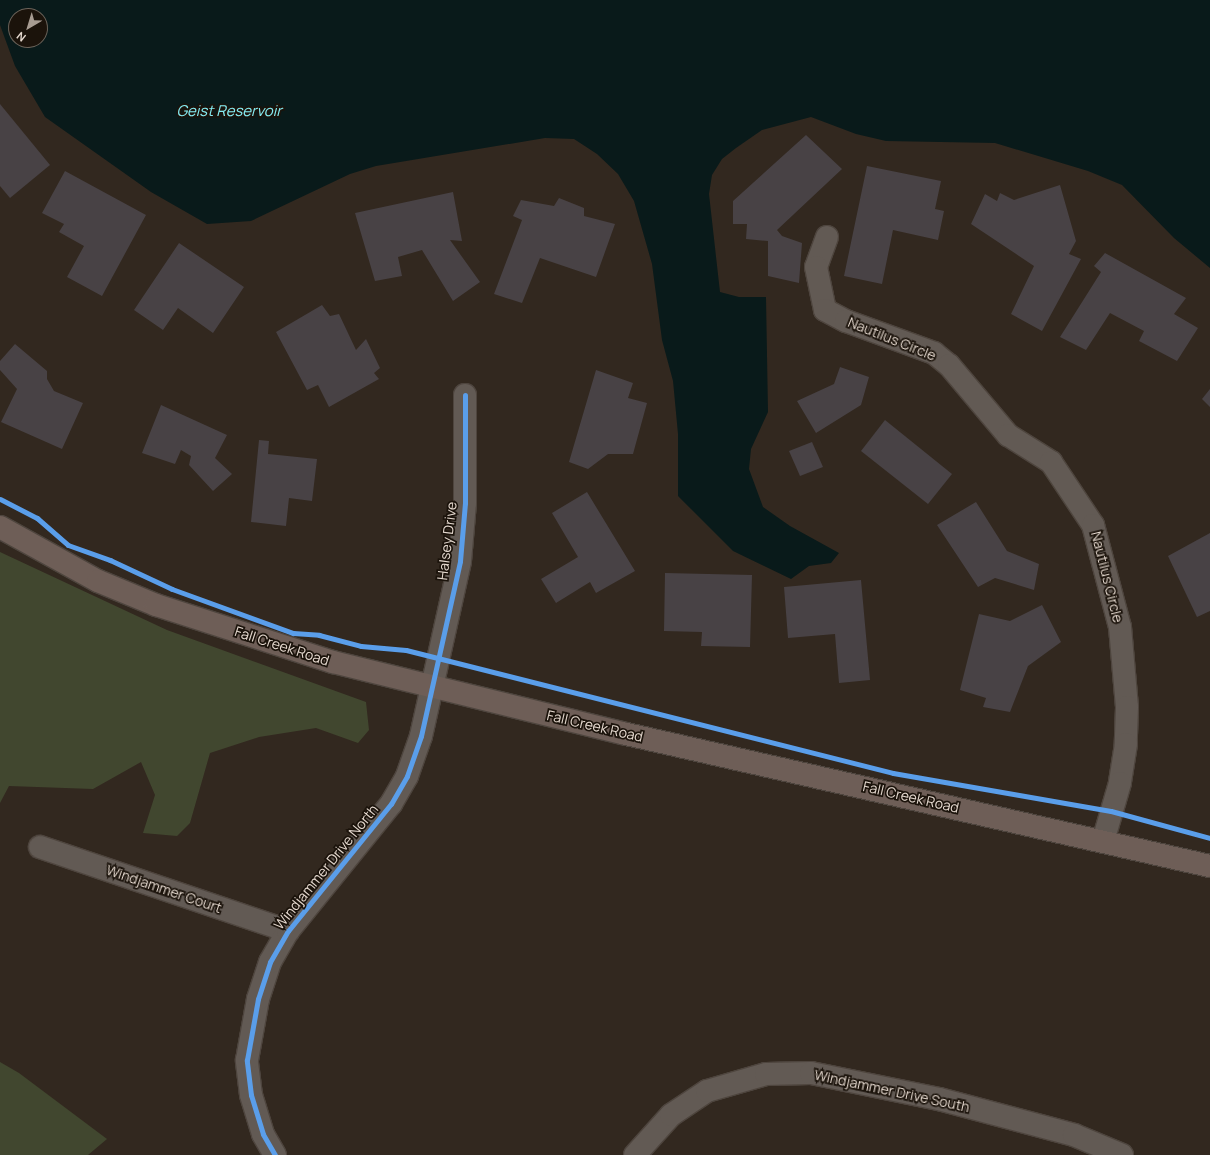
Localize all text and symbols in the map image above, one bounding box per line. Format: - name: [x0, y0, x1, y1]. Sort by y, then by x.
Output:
- north arrow: [8, 8, 48, 48]
- text: N: [13, 29, 29, 45]
- water label: Geist Reservoir: [176, 102, 282, 120]
- street label: Nautilus Circle: [846, 314, 938, 364]
- street label: Halsey Drive: [434, 501, 460, 581]
- street label: Nautilus Circle: [1088, 530, 1126, 624]
- street label: Fall Creek Road: [233, 623, 331, 669]
- street label: Fall Creek Road: [545, 707, 645, 745]
- street label: Fall Creek Road: [861, 778, 961, 816]
- street label: Windjammer Drive North: [270, 801, 382, 933]
- street label: Windjammer Court: [104, 861, 224, 917]
- street label: Windjammer Drive South: [813, 1066, 971, 1116]

